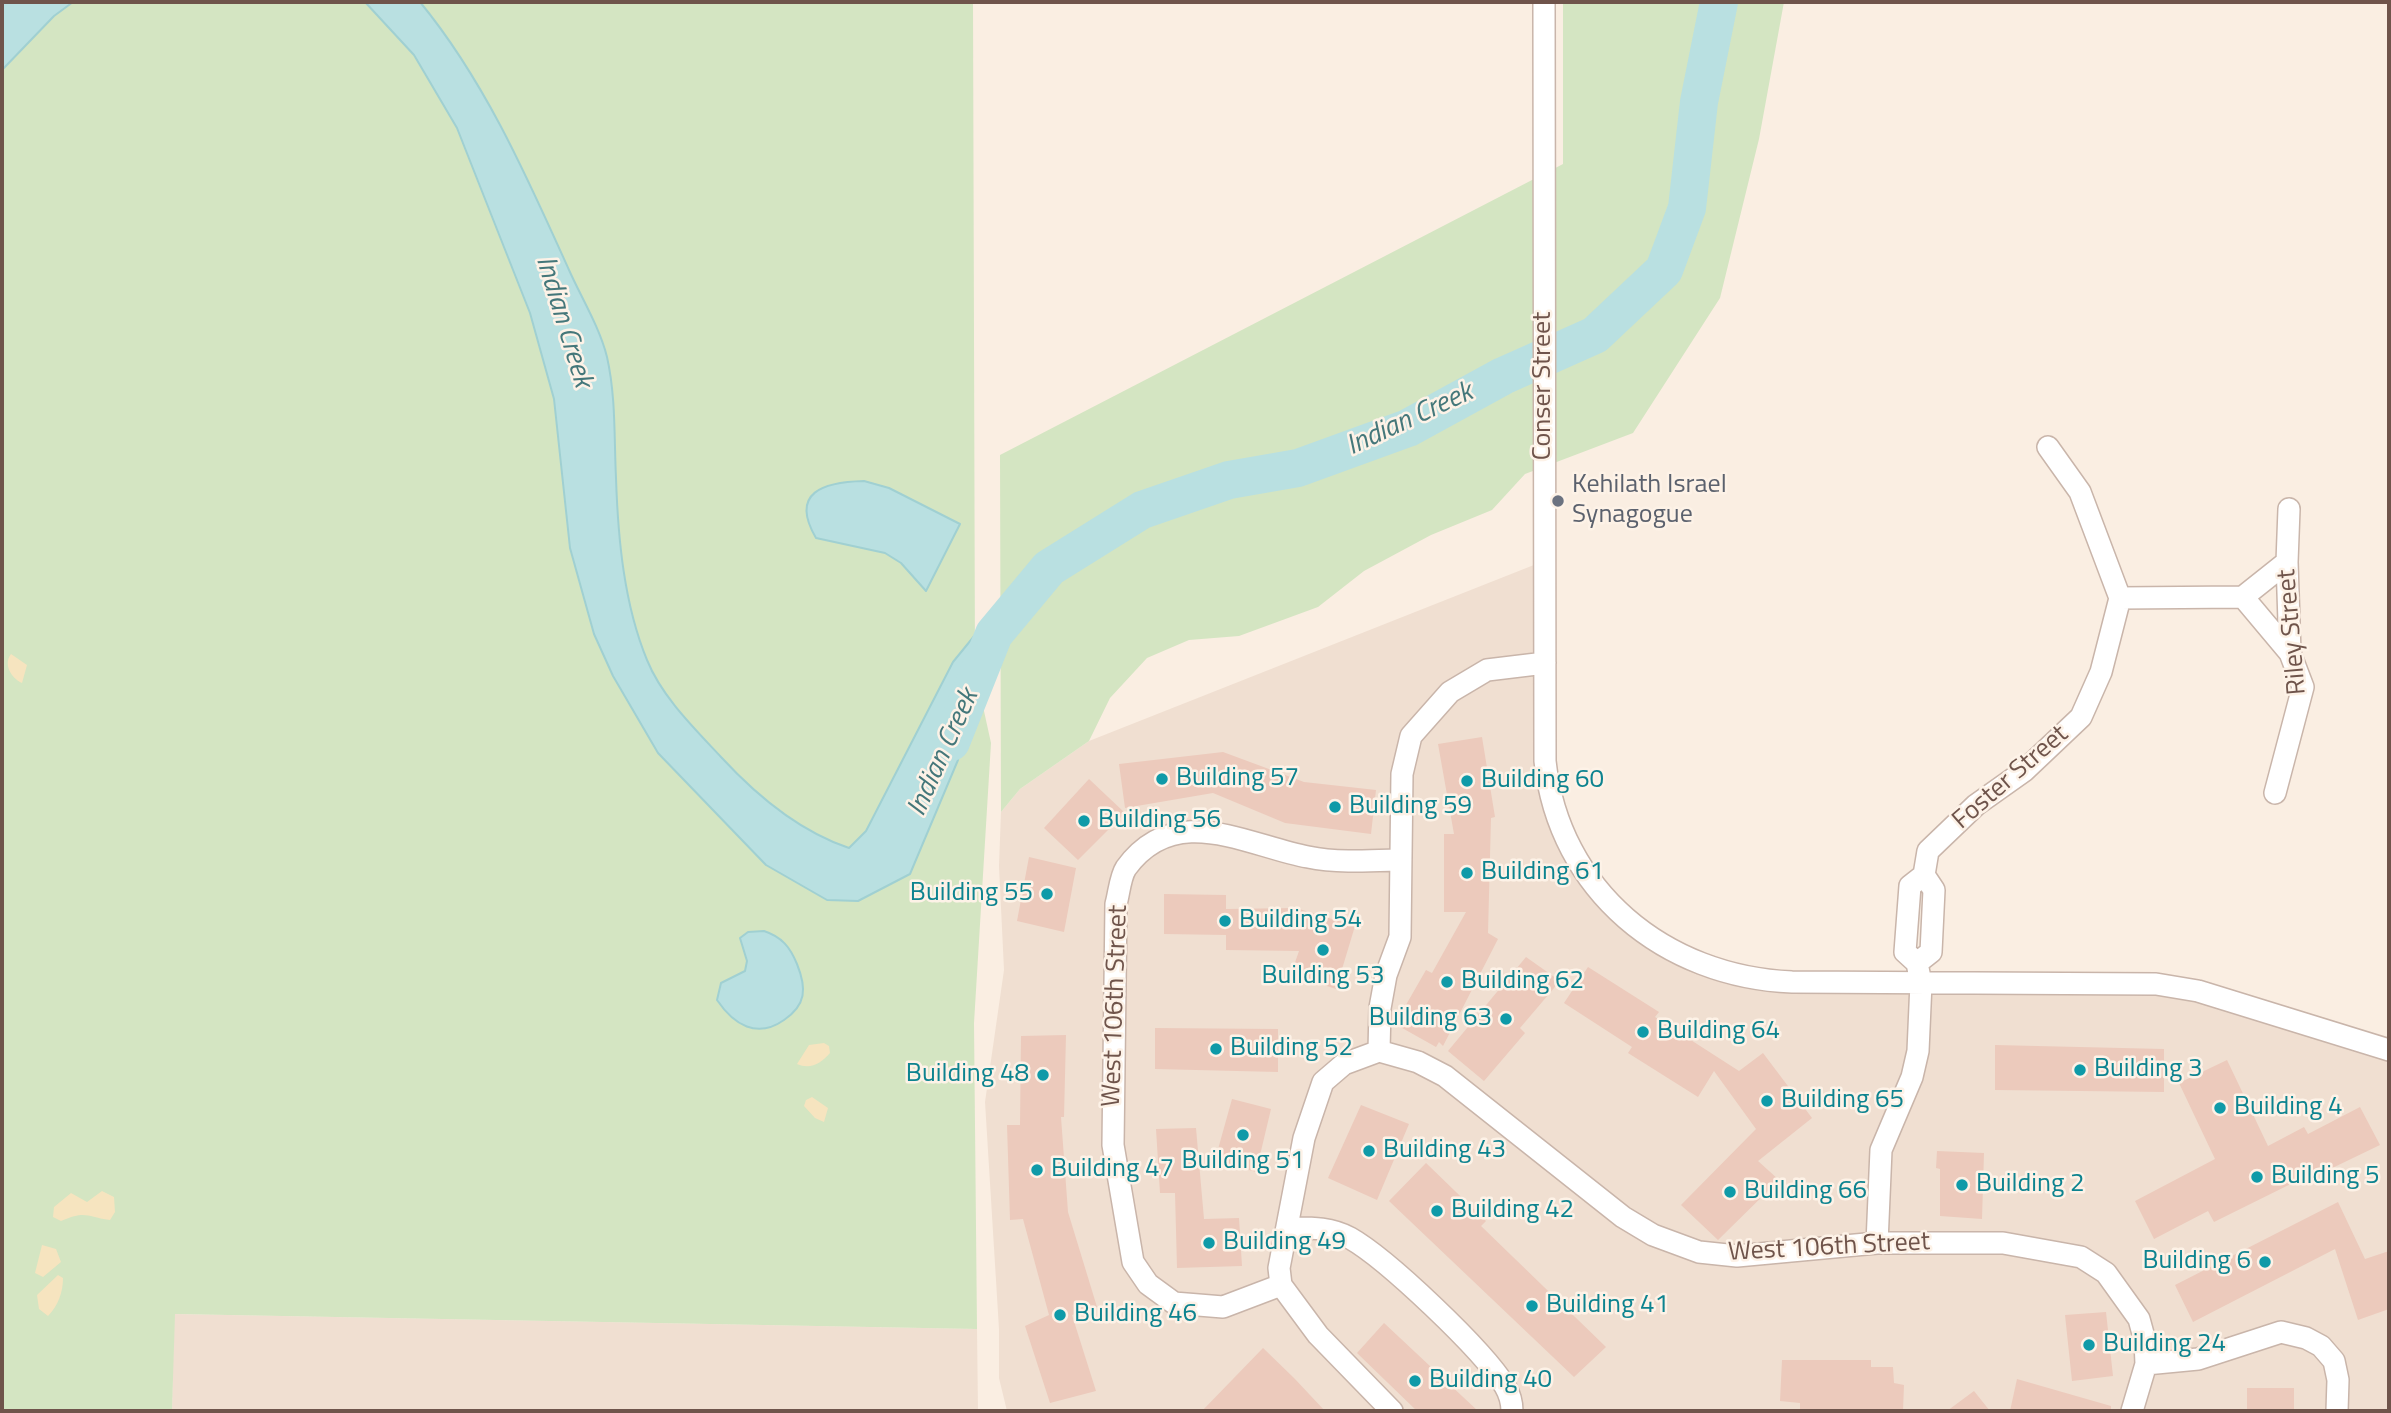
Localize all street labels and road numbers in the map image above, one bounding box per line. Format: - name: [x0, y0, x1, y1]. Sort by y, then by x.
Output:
- street label: Conser Street: [1528, 312, 1560, 460]
- street label: Riley Street: [2272, 568, 2314, 696]
- street label: Foster Street: [1947, 719, 2075, 837]
- street label: West 106th Street: [1097, 904, 1135, 1108]
- street label: West 106th Street: [1727, 1227, 1931, 1269]

